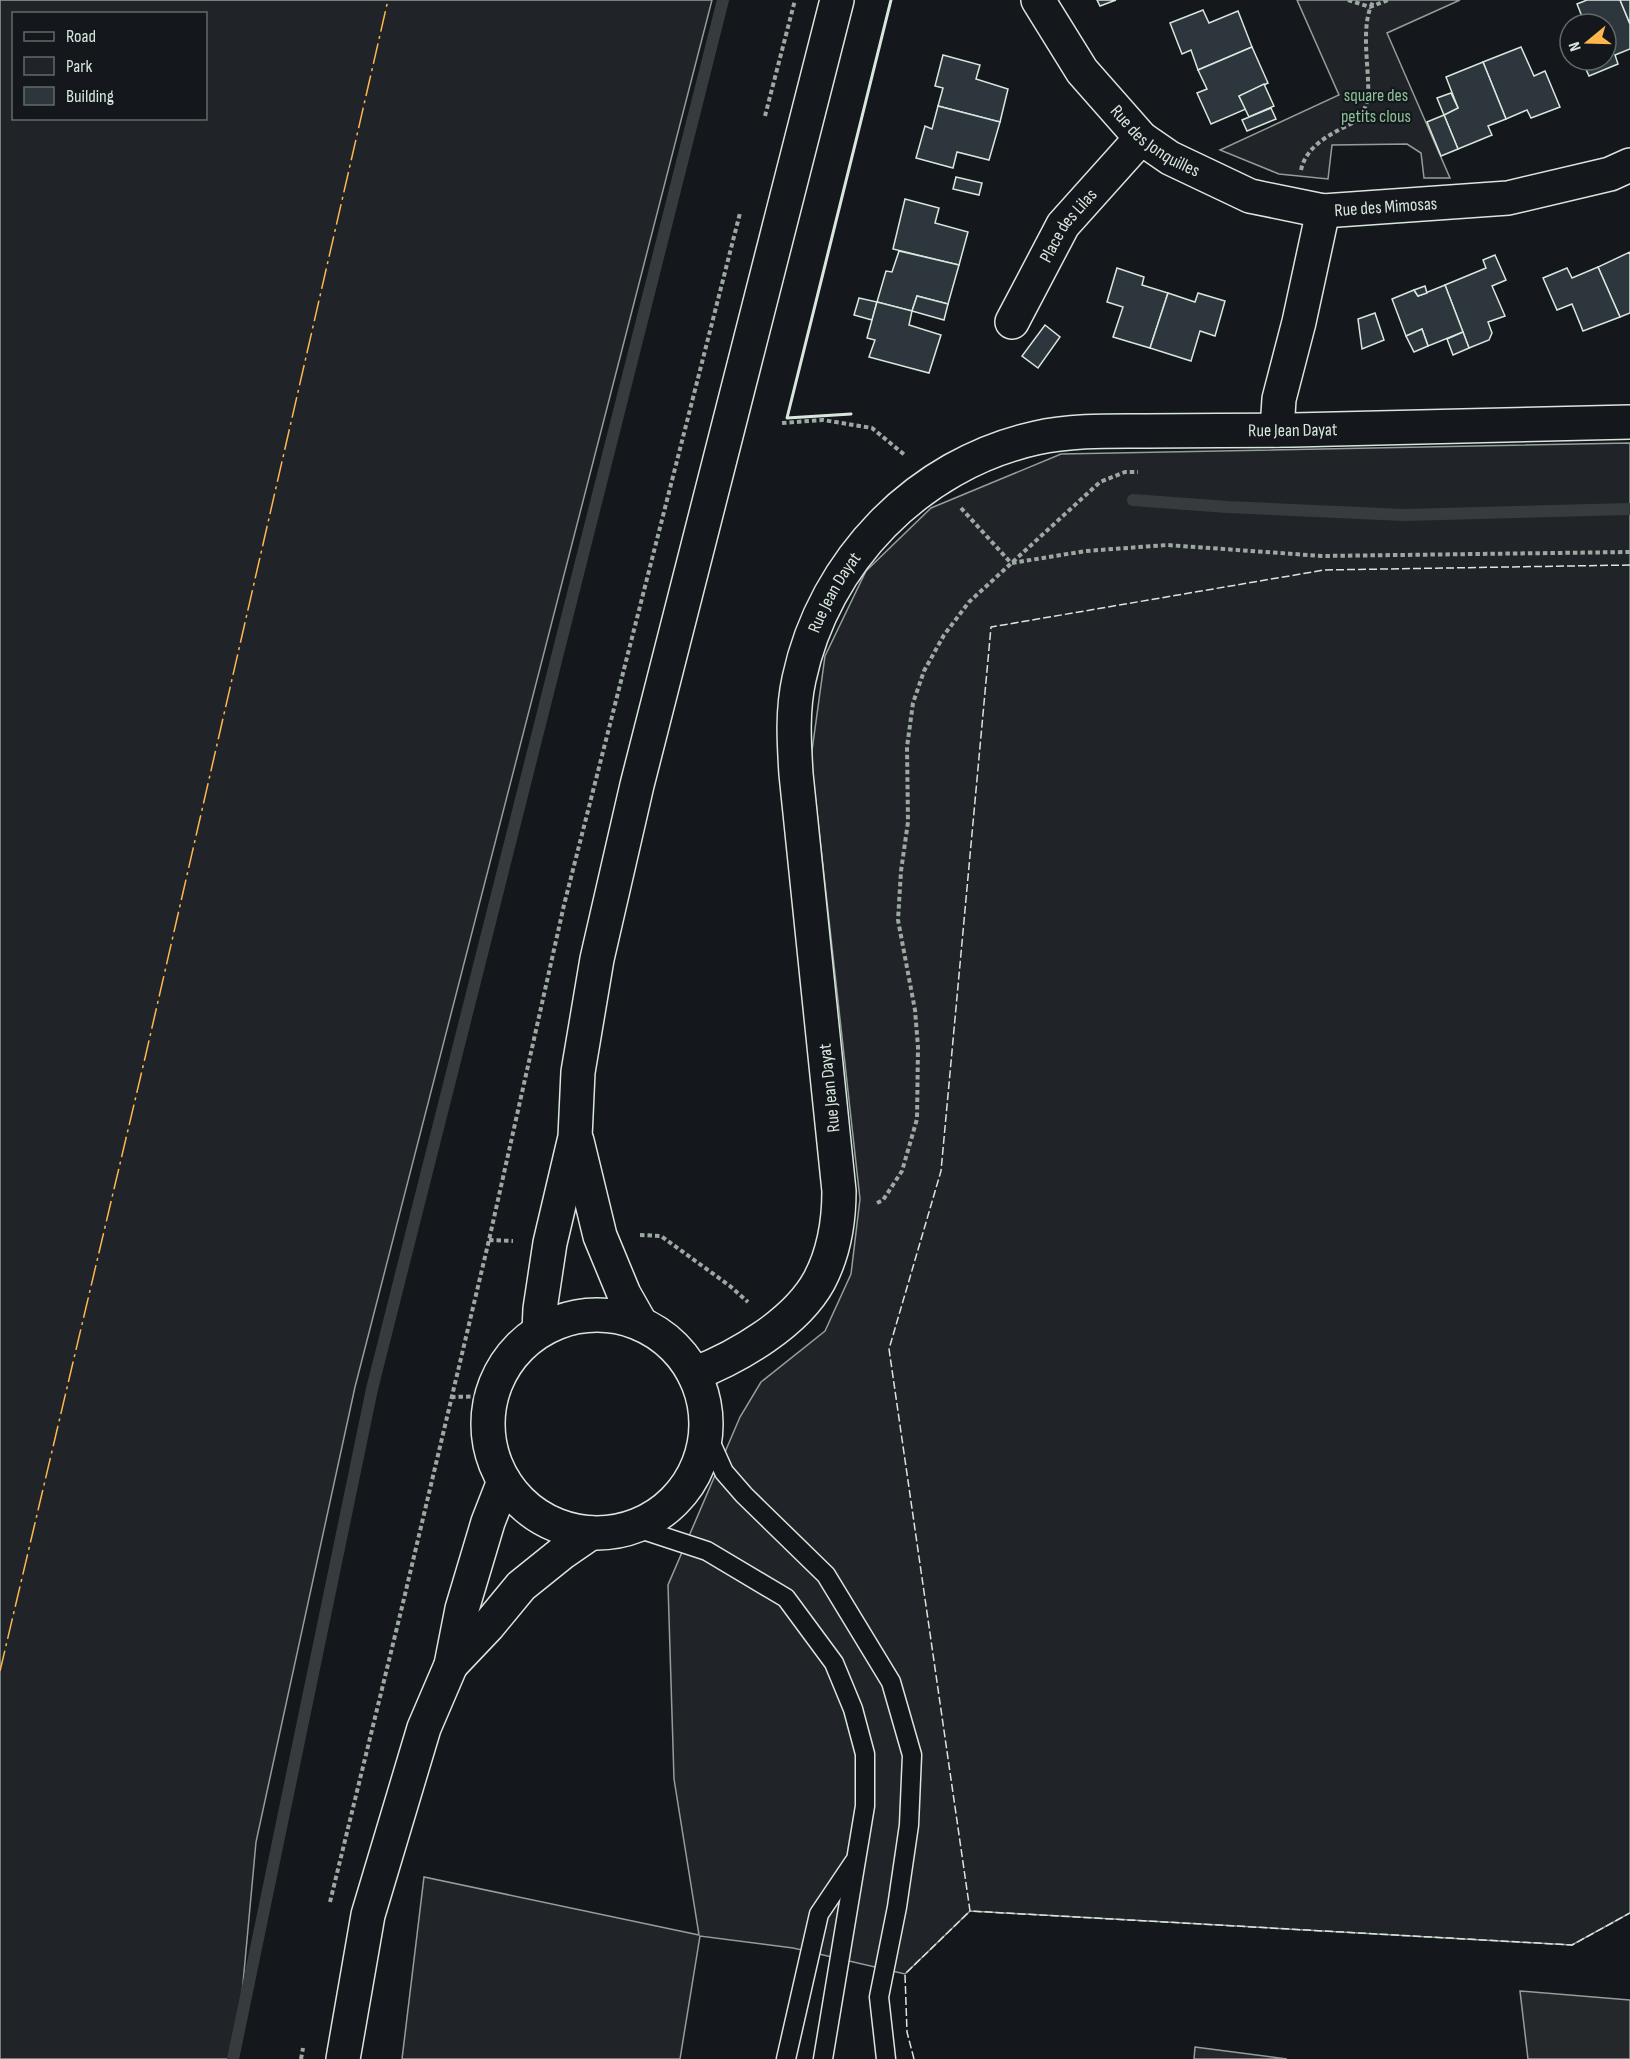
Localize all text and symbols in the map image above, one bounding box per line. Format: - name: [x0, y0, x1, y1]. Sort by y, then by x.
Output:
- legend: [12, 12, 207, 120]
- north arrow: [1558, 12, 1618, 72]
- text: Road: [66, 26, 96, 47]
- text: N: [1565, 39, 1586, 54]
- text: Park: [66, 56, 92, 77]
- park label: square des petits clous: [1341, 85, 1411, 127]
- text: Building: [66, 86, 114, 107]
- street label: Rue des Jonquilles: [1106, 101, 1203, 182]
- street label: Place des Lilas: [1035, 184, 1102, 266]
- street label: Rue des Mimosas: [1334, 193, 1438, 221]
- street label: Rue Jean Dayat: [1248, 419, 1338, 441]
- street label: Rue Jean Dayat: [804, 548, 866, 636]
- street label: Rue Jean Dayat: [814, 1042, 845, 1133]

